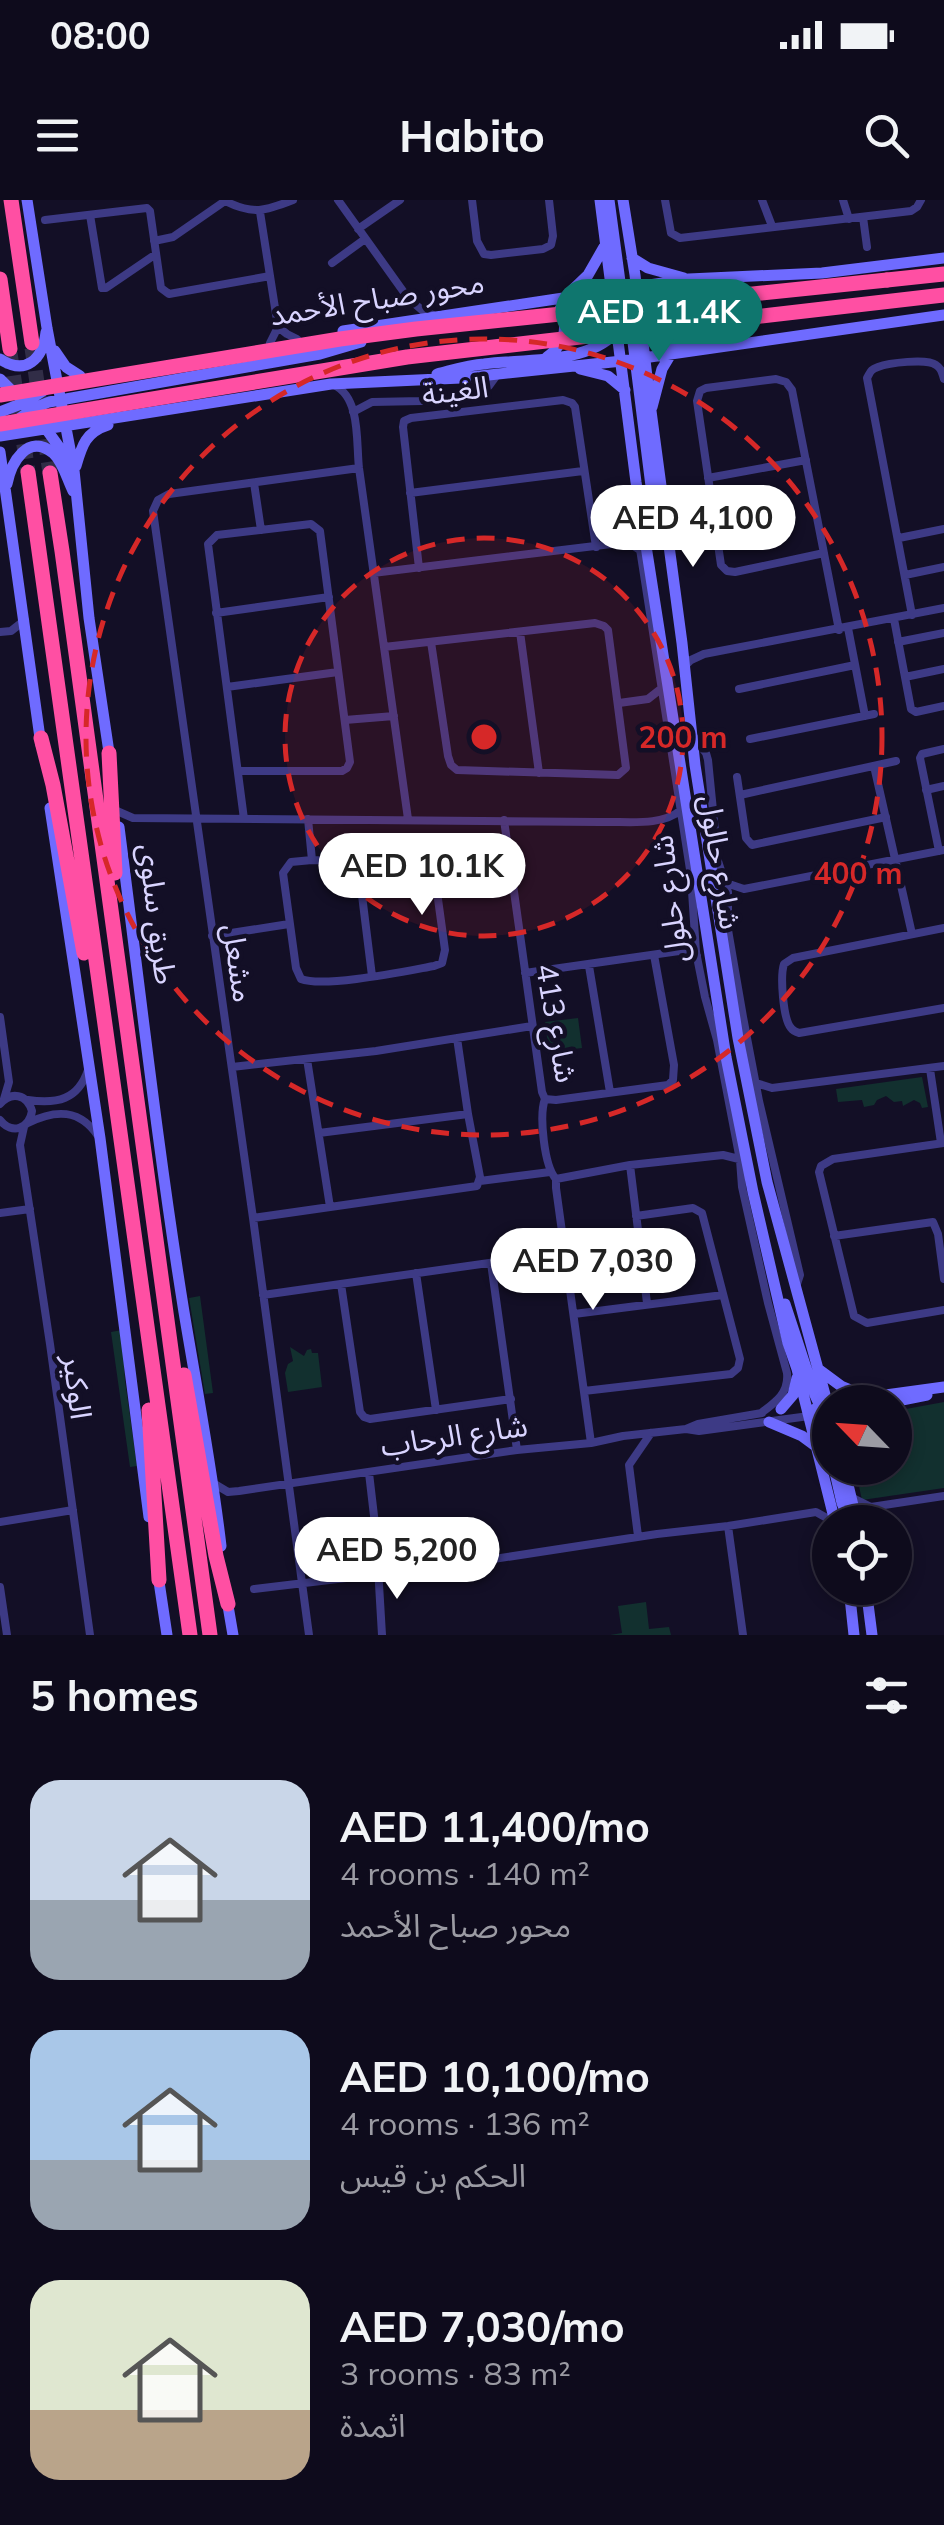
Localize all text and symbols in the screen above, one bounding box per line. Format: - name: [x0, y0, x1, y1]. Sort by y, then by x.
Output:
- text: 08:00: [50, 11, 151, 59]
- text: Habito: [399, 107, 545, 163]
- icon: menu: [30, 108, 85, 163]
- icon: search: [859, 108, 914, 163]
- street label: محور صباح الأحمد: [267, 262, 488, 338]
- pin: AED 11.4K: [545, 279, 773, 364]
- text: AED 11.4K: [577, 291, 741, 331]
- street label: الغينة: [420, 367, 490, 413]
- pin: AED 4,100: [579, 485, 807, 570]
- text: AED 4,100: [613, 497, 773, 537]
- text: 200 m: [638, 718, 728, 756]
- centre of rings: [466, 719, 502, 755]
- street label: شارع حالول: [688, 792, 750, 933]
- pin: AED 10.1K: [308, 833, 536, 918]
- street label: شارع حلول: [642, 833, 700, 965]
- street label: طريق سلوى: [131, 841, 185, 987]
- text: AED 10.1K: [340, 845, 504, 885]
- text: 400 m: [813, 854, 903, 892]
- street label: مشعل: [215, 921, 263, 1005]
- street label: شارع 413: [524, 960, 586, 1086]
- pin: AED 7,030: [479, 1228, 707, 1313]
- text: AED 7,030: [513, 1240, 673, 1280]
- street label: الوكير: [55, 1352, 101, 1421]
- north arrow: [812, 1385, 912, 1485]
- map controls: [812, 1385, 912, 1605]
- street label: شارع الرحاب: [378, 1406, 531, 1468]
- button: locate: [812, 1505, 912, 1605]
- pin: AED 5,200: [283, 1517, 511, 1602]
- text: AED 5,200: [317, 1529, 477, 1569]
- icon: filters: [859, 1668, 914, 1723]
- text: 5 homes: [30, 1669, 199, 1722]
- text: AED 11,400/mo: [340, 1800, 650, 1853]
- icon: home: [110, 1820, 230, 1940]
- text: 4 rooms · 140 m²: [340, 1853, 590, 1893]
- text: محور صباح الأحمد: [340, 1905, 571, 1945]
- text: AED 10,100/mo: [340, 2050, 650, 2103]
- icon: home: [110, 2070, 230, 2190]
- text: 4 rooms · 136 m²: [340, 2103, 590, 2143]
- text: الحكم بن قيس: [340, 2155, 526, 2195]
- text: AED 7,030/mo: [340, 2300, 625, 2353]
- icon: home: [110, 2320, 230, 2440]
- text: 3 rooms · 83 m²: [340, 2353, 571, 2393]
- text: اثمدة: [340, 2405, 406, 2445]

